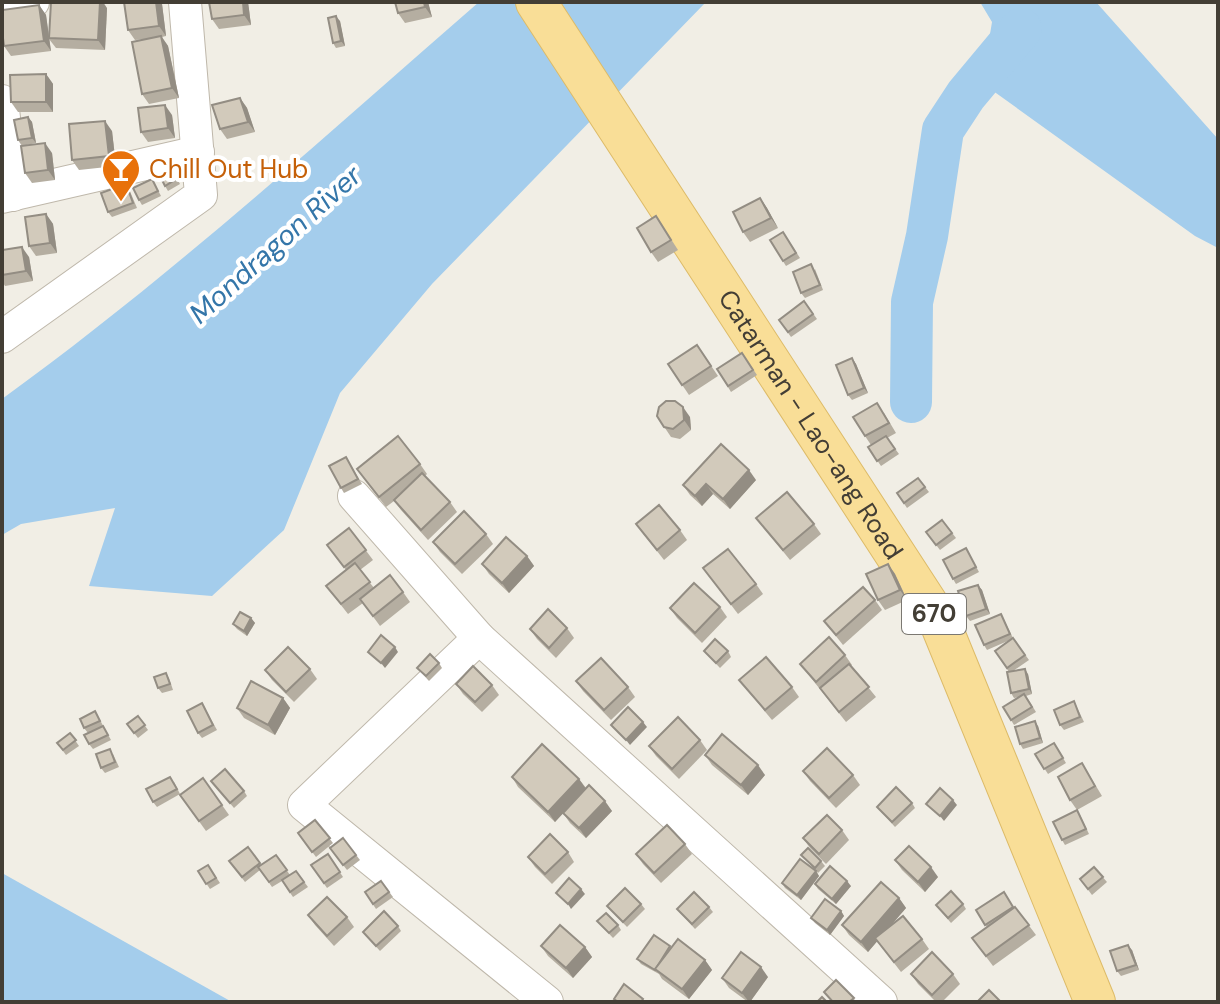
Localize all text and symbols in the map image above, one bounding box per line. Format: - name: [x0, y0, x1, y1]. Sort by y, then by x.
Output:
- bar icon: Chill Out Hub: [100, 148, 142, 203]
- place label: Chill Out Hub: [149, 152, 308, 186]
- water label: Mondragon River: [181, 157, 370, 332]
- street label: Catarman - Lao-ang Road: [711, 283, 911, 566]
- road number: 670: [902, 594, 966, 634]

